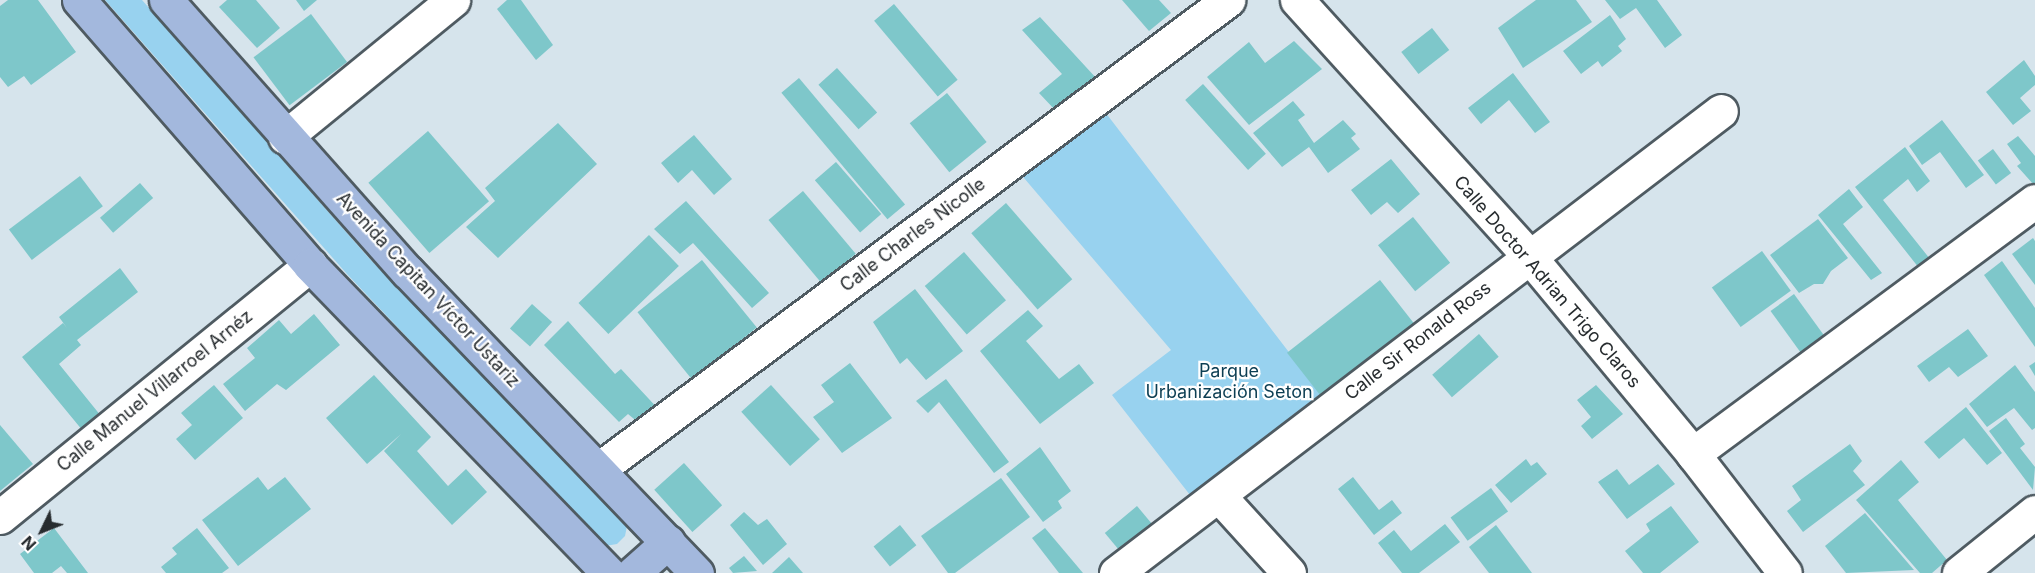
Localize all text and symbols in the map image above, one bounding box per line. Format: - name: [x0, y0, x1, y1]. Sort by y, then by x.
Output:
- street label: Calle Doctor Adrian Trigo Claros: [1449, 172, 1645, 392]
- street label: Calle Charles Nicolle: [836, 173, 990, 297]
- street label: Avenida Capitan Víctor Ustariz: [332, 188, 524, 392]
- street label: Calle Sir Ronald Ross: [1341, 277, 1495, 405]
- street label: Calle Manuel Villarroel Arnéz: [53, 305, 257, 477]
- park label: Parque Urbanización Seton: [1145, 361, 1313, 404]
- north arrow: [12, 501, 72, 561]
- text: N: [17, 532, 40, 555]

